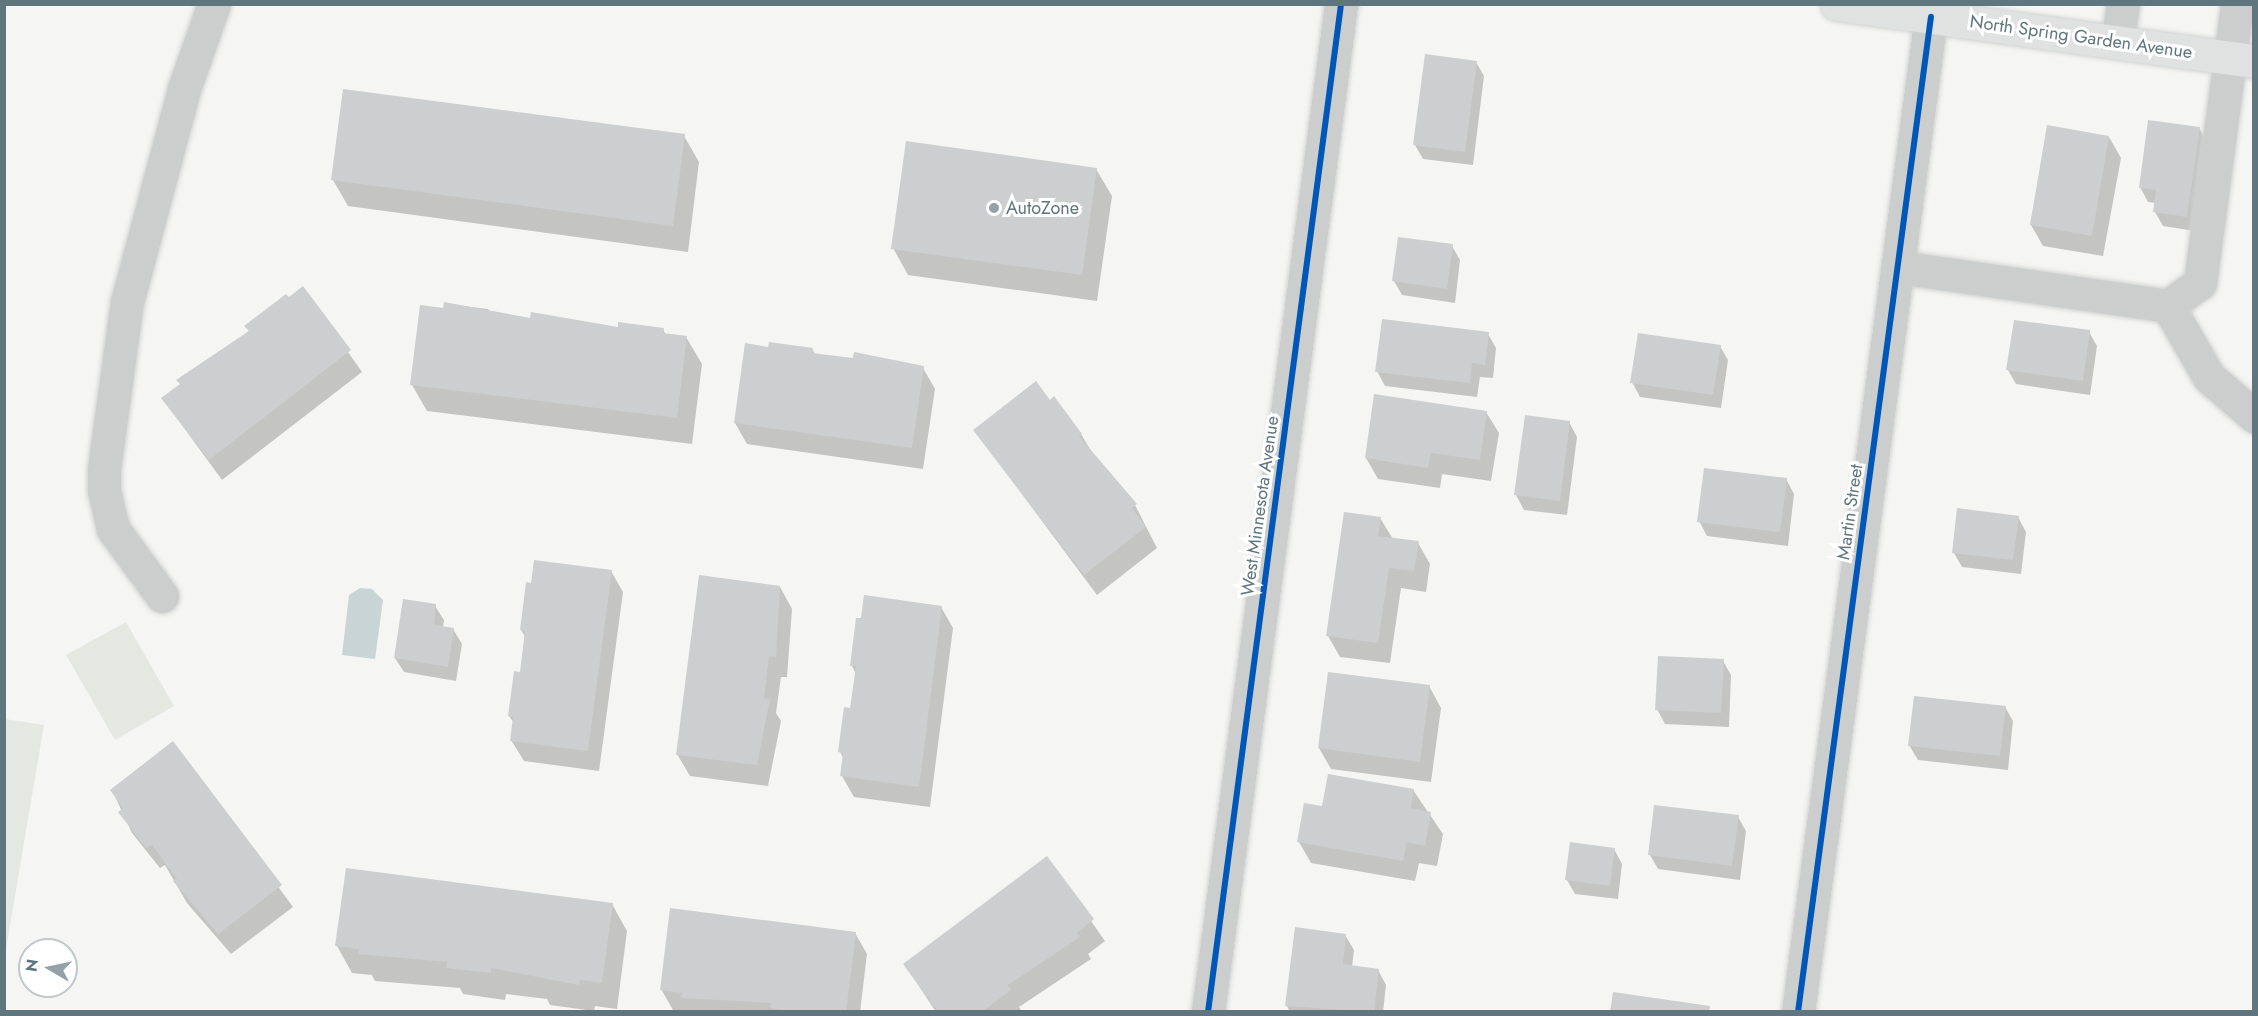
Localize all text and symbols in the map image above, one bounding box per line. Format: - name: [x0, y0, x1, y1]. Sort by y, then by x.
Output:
- street label: North Spring Garden Avenue: [1968, 11, 2194, 63]
- place label: AutoZone: [1006, 197, 1079, 219]
- marker: AutoZone: [987, 201, 1001, 215]
- street label: West Minnesota Avenue: [1237, 415, 1283, 597]
- street label: Martin Street: [1833, 463, 1867, 561]
- north arrow: [18, 938, 78, 998]
- text: N: [19, 957, 44, 973]

